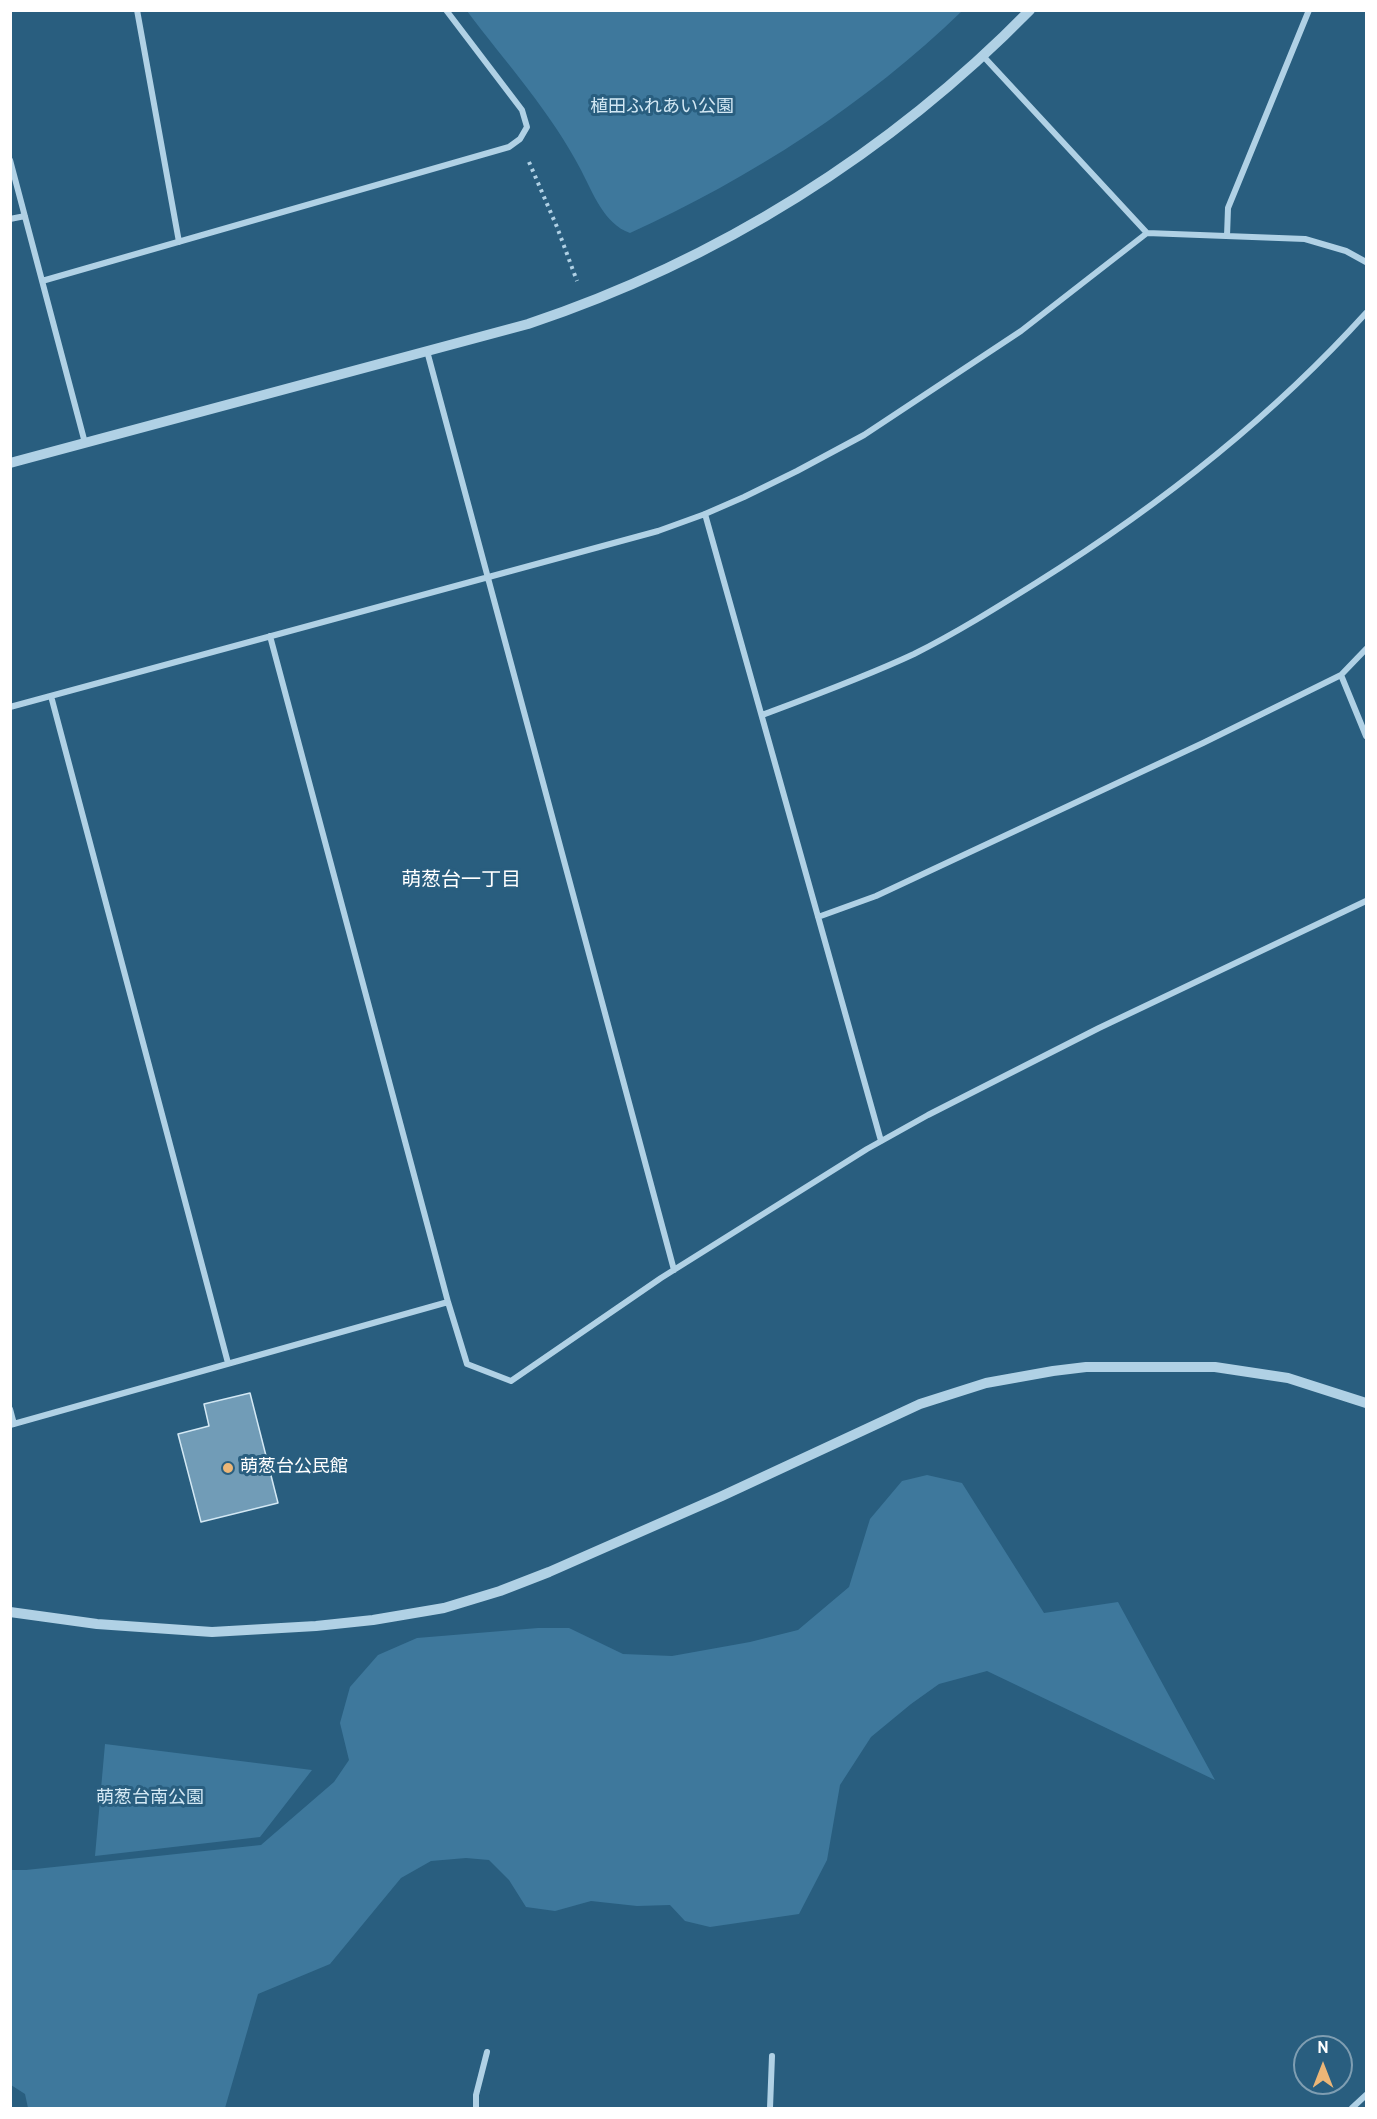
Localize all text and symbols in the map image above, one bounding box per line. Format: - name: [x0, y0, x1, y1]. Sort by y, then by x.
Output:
- park label: 植田ふれあい公園: [590, 97, 734, 119]
- district label: 萌葱台一丁目: [401, 870, 521, 894]
- place label: 萌葱台公民館: [240, 1457, 348, 1479]
- marker: 萌葱台公民館: [221, 1461, 235, 1475]
- park label: 萌葱台南公園: [96, 1788, 204, 1810]
- north arrow: [1293, 2035, 1353, 2095]
- text: N: [1317, 2039, 1329, 2059]

